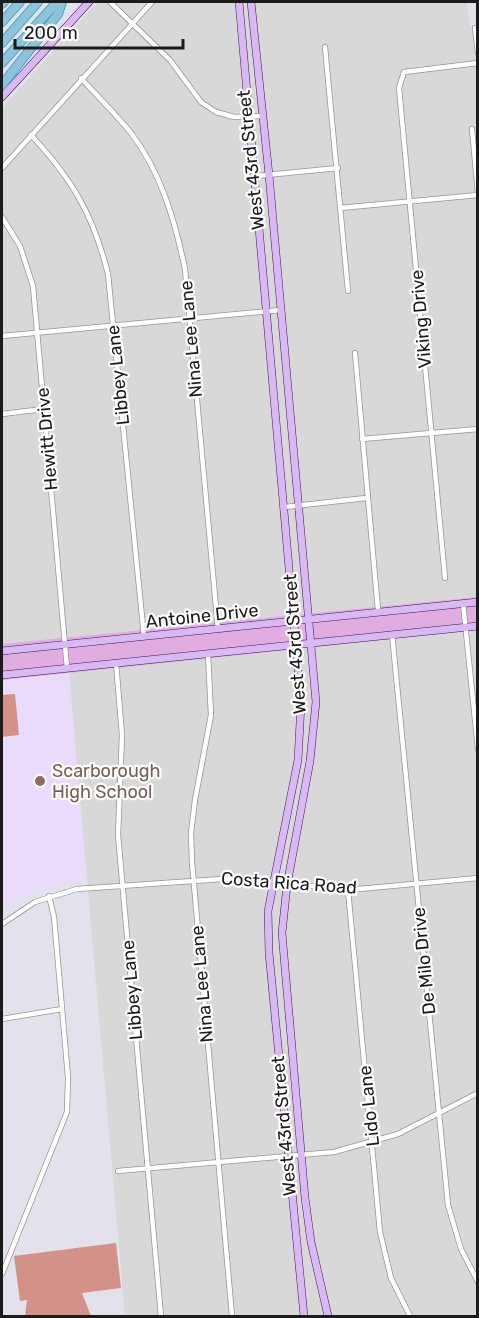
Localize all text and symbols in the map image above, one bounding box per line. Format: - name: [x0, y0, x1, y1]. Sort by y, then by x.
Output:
- scale bar: [15, 12, 183, 50]
- text: 200 m: [24, 22, 78, 44]
- street label: West 43rd Street: [233, 89, 269, 231]
- street label: Viking Drive: [406, 269, 436, 369]
- street label: Nina Lee Lane: [175, 279, 207, 399]
- street label: Libbey Lane: [102, 324, 134, 426]
- street label: Hewitt Drive: [32, 387, 62, 491]
- street label: West 43rd Street: [279, 573, 311, 715]
- street label: Antoine Drive: [145, 599, 259, 633]
- place label: Scarborough High School: [52, 760, 161, 803]
- marker: Scarborough High School: [33, 774, 47, 788]
- street label: Costa Rica Road: [220, 867, 358, 899]
- street label: De Milo Drive: [407, 906, 441, 1016]
- street label: Nina Lee Lane: [186, 924, 218, 1044]
- street label: Libbey Lane: [117, 939, 147, 1041]
- street label: West 43rd Street: [267, 1055, 301, 1197]
- street label: Lido Lane: [354, 1065, 384, 1147]

